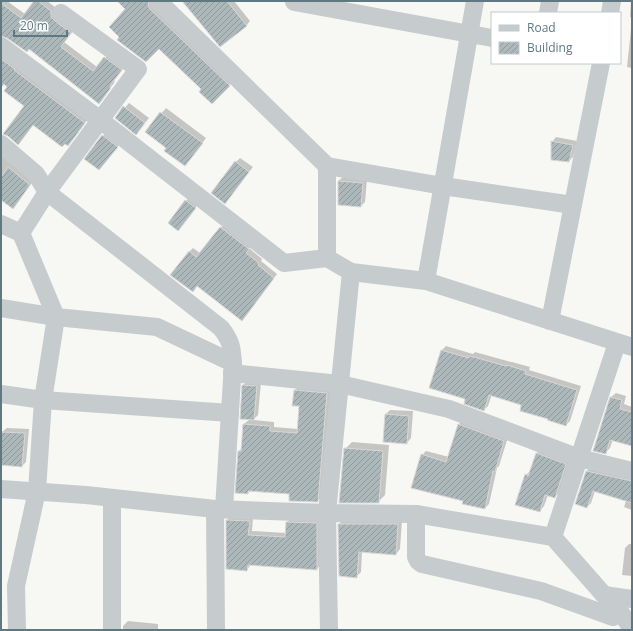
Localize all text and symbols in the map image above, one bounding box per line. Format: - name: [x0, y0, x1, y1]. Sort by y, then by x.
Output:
- scale bar: [14, 12, 67, 38]
- legend: [491, 12, 621, 64]
- text: 20 m: [20, 17, 48, 34]
- text: Road: [527, 19, 556, 36]
- text: Building: [527, 39, 573, 56]

